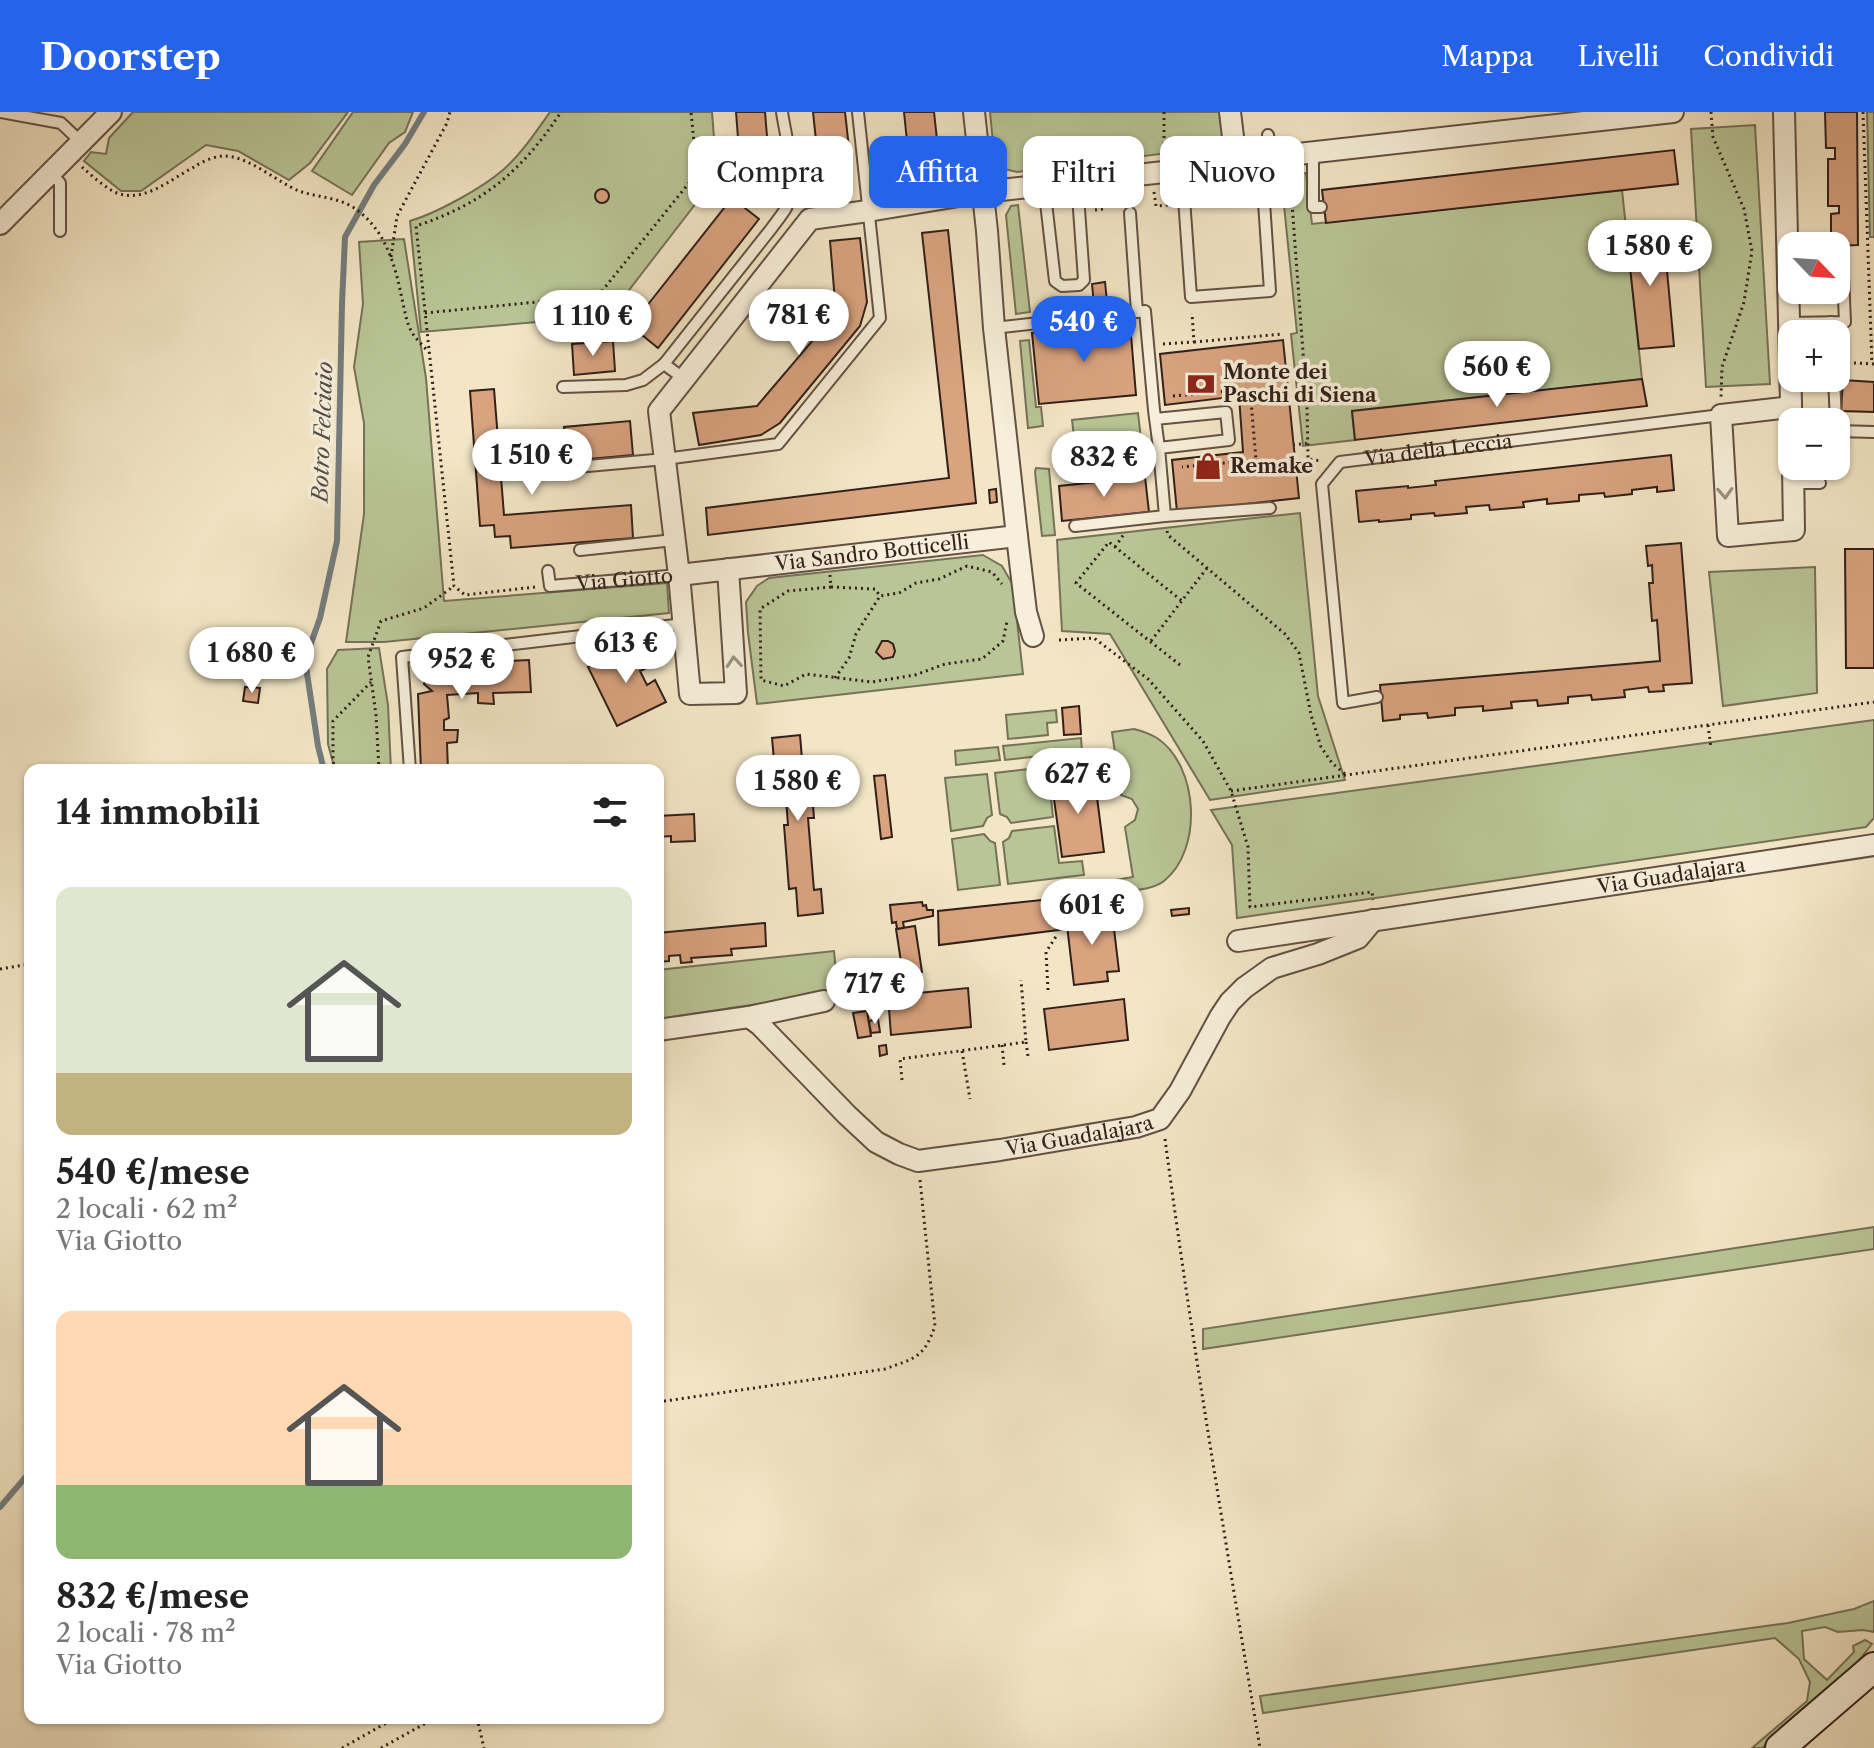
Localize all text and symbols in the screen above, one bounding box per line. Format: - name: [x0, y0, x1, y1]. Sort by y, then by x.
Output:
- text: Doorstep: [40, 33, 221, 80]
- text: Mappa: [1441, 39, 1533, 73]
- text: Livelli: [1577, 39, 1659, 73]
- text: Condividi: [1703, 39, 1834, 73]
- chip: Compra: [688, 136, 853, 208]
- chip: Affitta: [869, 136, 1007, 208]
- chip: Filtri: [1023, 136, 1144, 208]
- chip: Nuovo: [1160, 136, 1304, 208]
- pin: 1 580 €: [1576, 220, 1724, 288]
- text: 1 580 €: [1606, 230, 1694, 262]
- north arrow: [1778, 232, 1850, 304]
- map controls: [1778, 232, 1850, 480]
- pin: 781 €: [743, 289, 855, 357]
- pin: 1 110 €: [519, 290, 667, 358]
- pin: 540 €: [1028, 296, 1140, 364]
- text: 781 €: [767, 299, 831, 331]
- text: 1 110 €: [553, 300, 634, 332]
- text: 540 €: [1049, 306, 1119, 338]
- button: +: [1778, 320, 1850, 392]
- pin: 560 €: [1441, 341, 1553, 409]
- text: 560 €: [1462, 351, 1532, 383]
- place label: Monte dei Paschi di Siena: [1223, 360, 1377, 407]
- water label: Botro Felciaio: [306, 361, 338, 505]
- bank icon: Monte dei Paschi di Siena: [1186, 369, 1216, 399]
- button: −: [1778, 408, 1850, 480]
- pin: 1 510 €: [458, 429, 606, 497]
- street label: Via della Leccia: [1362, 429, 1514, 471]
- pin: 832 €: [1048, 431, 1160, 499]
- text: 1 510 €: [490, 439, 574, 471]
- text: 832 €: [1069, 441, 1139, 473]
- shop icon: Remake: [1193, 451, 1223, 481]
- place label: Remake: [1230, 454, 1313, 478]
- one-way arrow: [1717, 487, 1734, 500]
- street label: Via Sandro Botticelli: [773, 530, 970, 576]
- street label: Via Giotto: [574, 564, 674, 596]
- pin: 613 €: [570, 617, 682, 685]
- pin: 1 680 €: [178, 627, 326, 695]
- text: 613 €: [594, 627, 658, 659]
- pin: 952 €: [406, 633, 518, 701]
- text: 1 680 €: [207, 637, 297, 669]
- text: 952 €: [428, 643, 496, 675]
- one-way arrow: [726, 655, 743, 668]
- pin: 627 €: [1022, 748, 1134, 816]
- pin: 1 580 €: [724, 755, 872, 823]
- text: 627 €: [1044, 758, 1112, 790]
- text: 1 580 €: [754, 765, 842, 797]
- icon: filters: [588, 790, 632, 834]
- text: 14 immobili: [56, 791, 260, 833]
- street label: Via Guadalajara: [1594, 853, 1747, 899]
- pin: 601 €: [1036, 879, 1148, 947]
- text: 601 €: [1059, 889, 1125, 921]
- icon: home: [272, 939, 416, 1083]
- pin: 717 €: [819, 958, 931, 1026]
- text: 717 €: [844, 968, 906, 1000]
- street label: Via Guadalajara: [1003, 1110, 1157, 1161]
- text: 540 €/mese: [56, 1151, 250, 1193]
- text: 2 locali · 62 m²: [56, 1193, 238, 1225]
- text: Via Giotto: [56, 1225, 182, 1257]
- icon: home: [272, 1363, 416, 1507]
- text: 832 €/mese: [56, 1575, 249, 1617]
- text: 2 locali · 78 m²: [56, 1617, 236, 1649]
- text: Via Giotto: [56, 1649, 182, 1681]

